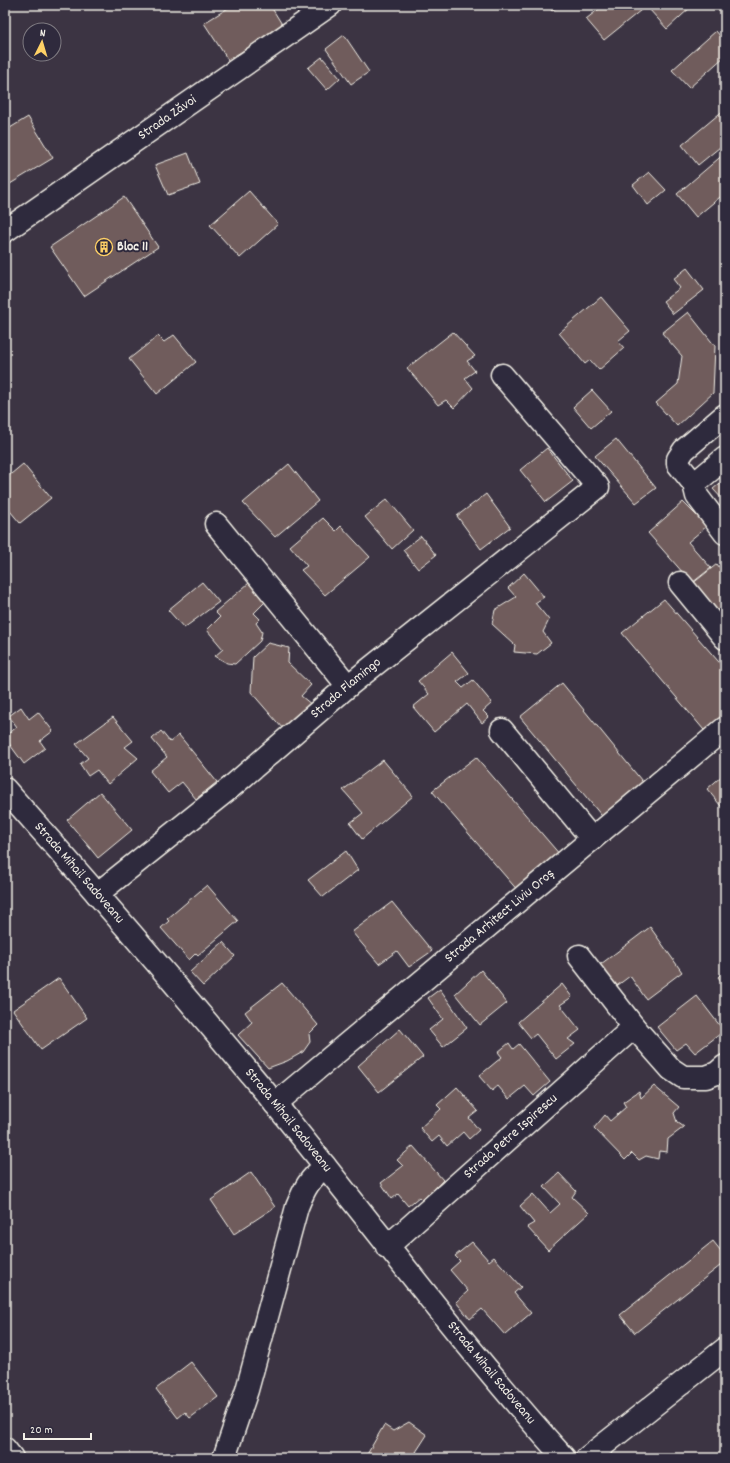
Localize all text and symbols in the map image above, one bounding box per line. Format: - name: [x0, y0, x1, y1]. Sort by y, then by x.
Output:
- north arrow: [22, 22, 62, 62]
- text: N: [39, 26, 47, 42]
- street label: Strada Zăvoi: [134, 90, 201, 145]
- building icon: Bloc 11: [94, 237, 114, 257]
- place label: Bloc 11: [117, 237, 148, 257]
- street label: Strada Flamingo: [306, 653, 386, 724]
- street label: Strada Mihail Sadoveanu: [29, 818, 129, 928]
- street label: Strada Arhitect Liviu Oroș: [440, 864, 559, 968]
- street label: Strada Mihail Sadoveanu: [240, 1064, 337, 1177]
- street label: Strada Petre Ispirescu: [459, 1089, 562, 1184]
- street label: Strada Mihail Sadoveanu: [442, 1317, 540, 1429]
- scale bar: [24, 1415, 91, 1441]
- text: 20 m: [30, 1422, 53, 1439]

